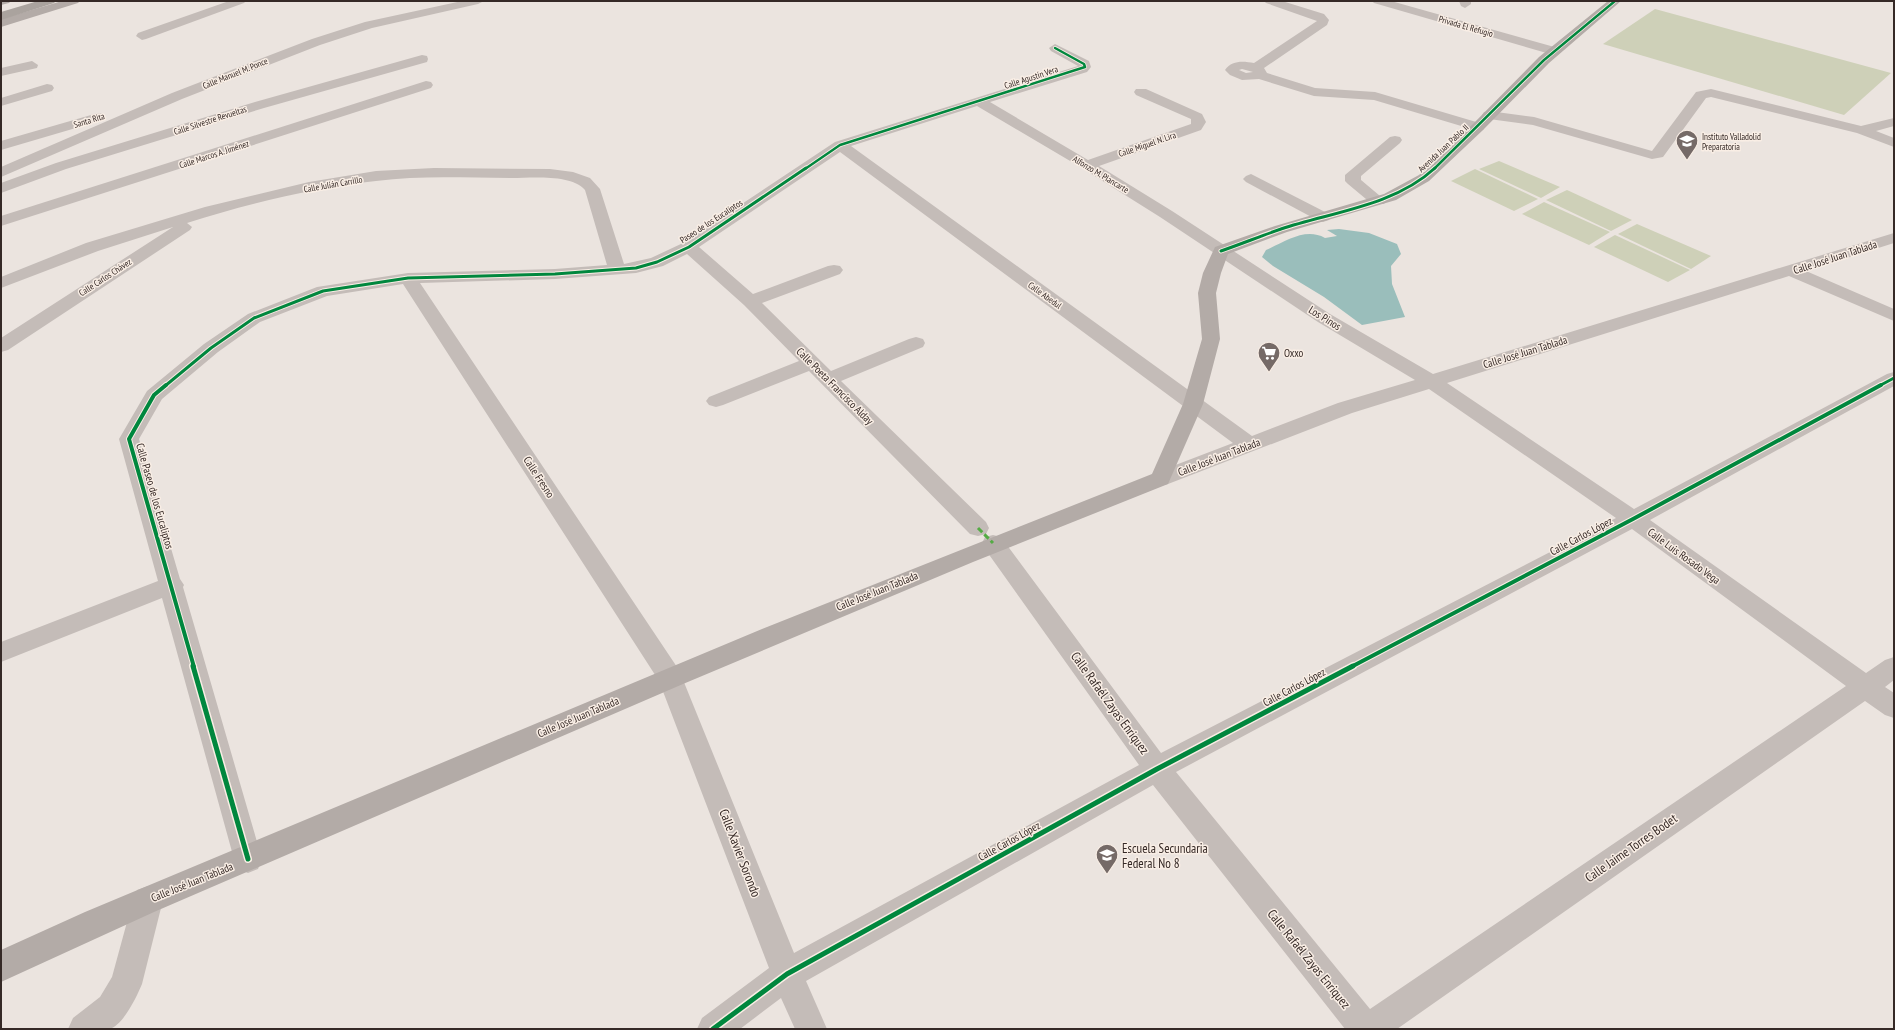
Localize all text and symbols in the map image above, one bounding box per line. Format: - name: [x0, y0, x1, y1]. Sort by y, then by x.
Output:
- street label: Privada El Refugio: [1437, 13, 1495, 39]
- street label: Calle Manuel M. Ponce: [201, 55, 269, 91]
- street label: Calle Agustín Vera: [1003, 63, 1060, 91]
- street label: Calle Silvestre Revueltas: [172, 103, 248, 137]
- street label: Santa Rita: [72, 110, 106, 130]
- street label: Avenida Juan Pablo II: [1415, 122, 1471, 174]
- school or university icon: Instituto Valladolid Preparatoria: [1674, 128, 1700, 161]
- street label: Calle Miguel N. Lira: [1117, 129, 1178, 159]
- place label: Instituto Valladolid Preparatoria: [1702, 131, 1761, 152]
- street label: Calle Marcos A. Jiménez: [178, 138, 250, 170]
- street label: Alfonzo M. Plancarte: [1071, 153, 1131, 195]
- street label: Calle Julián Carrillo: [303, 173, 363, 195]
- street label: Paseo de los Eucaliptos: [678, 197, 744, 245]
- street label: Calle José Juan Tablada: [1791, 237, 1879, 277]
- street label: Calle Carlos Chávez: [77, 256, 133, 298]
- street label: Calle Abedul: [1026, 279, 1065, 311]
- street label: Los Pinos: [1306, 303, 1344, 333]
- street label: Calle José Juan Tablada: [1481, 333, 1569, 371]
- supermarket icon: Oxxo: [1256, 340, 1282, 373]
- street label: Calle Poeta Francisco Alday: [793, 344, 877, 428]
- place label: Oxxo: [1284, 346, 1303, 360]
- street label: Calle José Juan Tablada: [1176, 435, 1262, 479]
- street label: Calle Paseo de los Eucaliptos: [133, 441, 177, 551]
- street label: Calle Fresno: [520, 454, 558, 501]
- street label: Calle Carlos López: [1547, 514, 1615, 558]
- street label: Calle Luis Rosado Vega: [1645, 525, 1723, 587]
- street label: Calle José Juan Tablada: [834, 568, 920, 614]
- street label: Calle Rafaél Zayas Enriquez: [1067, 648, 1153, 758]
- street label: Calle Carlos López: [1260, 665, 1328, 709]
- street label: Calle José Juan Tablada: [535, 694, 621, 740]
- street label: Calle Xavier Sorondo: [715, 806, 765, 900]
- street label: Calle Jaime Torres Bodet: [1582, 810, 1681, 886]
- street label: Calle Carlos López: [975, 818, 1043, 864]
- place label: Escuela Secundaria Federal No 8: [1122, 840, 1208, 872]
- school or university icon: Escuela Secundaria Federal No 8: [1094, 842, 1120, 875]
- street label: Calle José Juan Tablada: [149, 859, 235, 905]
- street label: Calle Rafaél Zayas Enriquez: [1264, 906, 1354, 1012]

